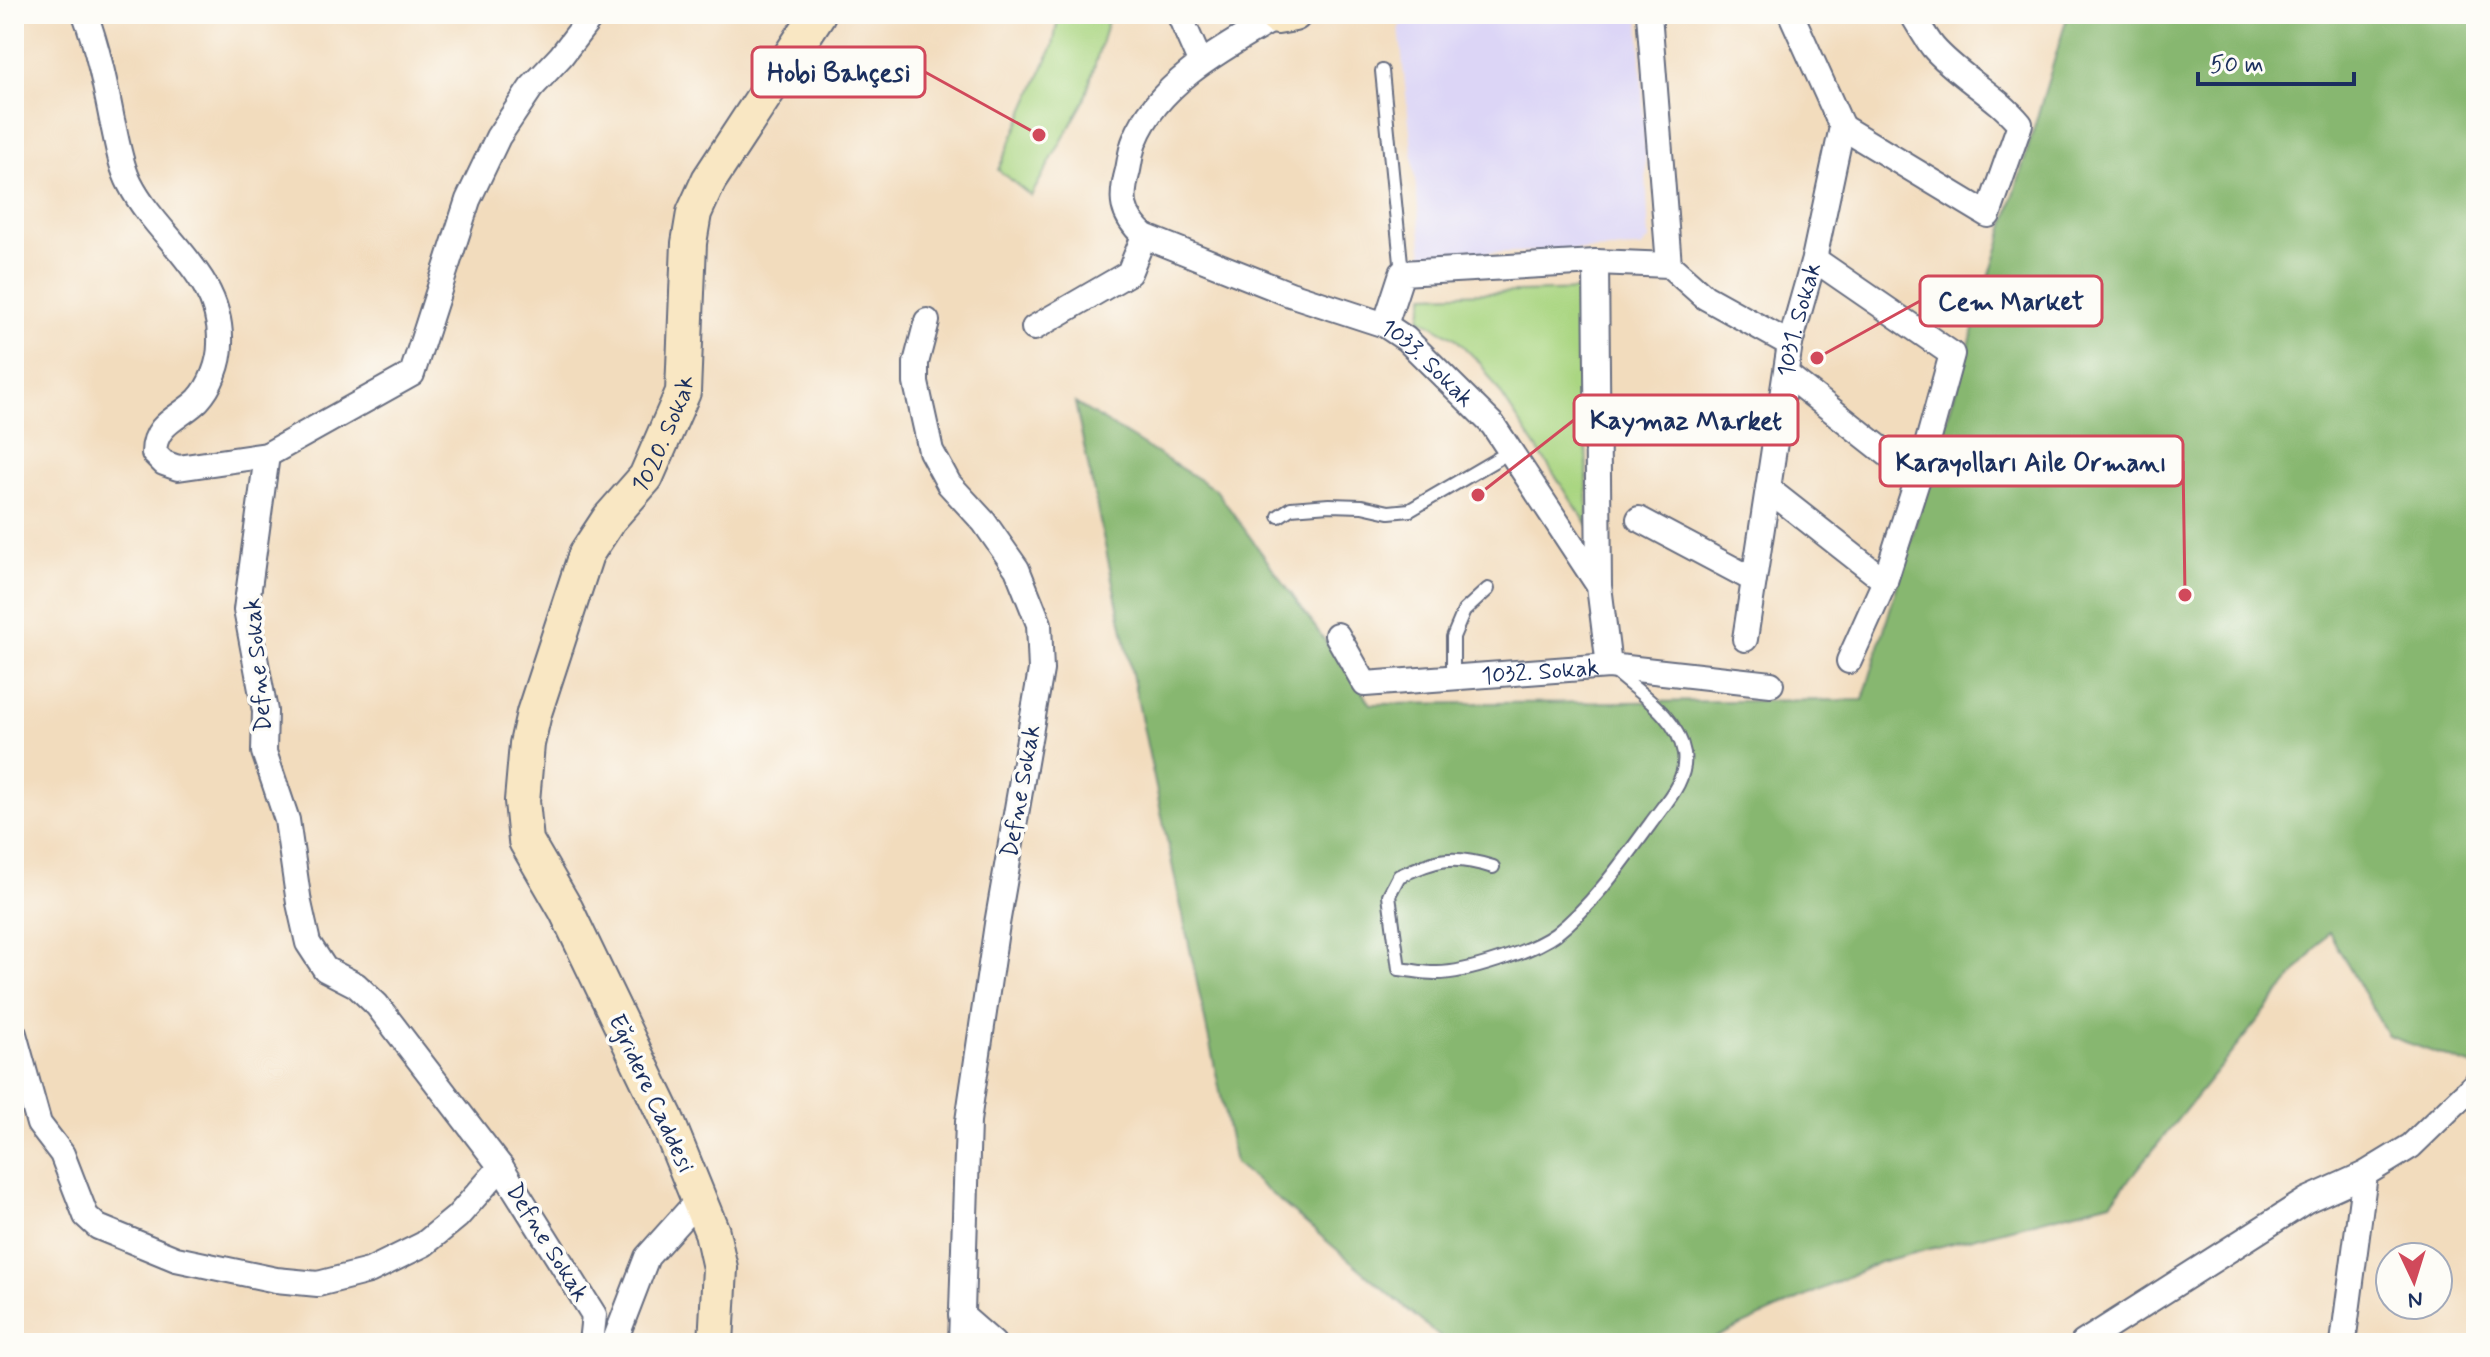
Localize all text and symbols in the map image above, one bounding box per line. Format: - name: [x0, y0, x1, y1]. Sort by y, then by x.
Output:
- scale bar: [2198, 36, 2354, 86]
- callout: Hobi Bahçesi: [752, 47, 925, 97]
- text: 50 m: [2210, 50, 2264, 81]
- text: Hobi Bahçesi: [767, 57, 911, 91]
- street label: 1031. Sokak: [1771, 259, 1829, 379]
- callout: Cem Market: [1920, 276, 2102, 326]
- text: Cem Market: [1938, 286, 2084, 320]
- street label: 1033. Sokak: [1374, 312, 1480, 415]
- street label: 1020. Sokak: [625, 376, 701, 500]
- callout: Kaymaz Market: [1574, 395, 1798, 445]
- text: Kaymaz Market: [1590, 405, 1782, 439]
- callout: Karayolları Aile Ormanı: [1880, 436, 2183, 486]
- text: Karayolları Aile Ormanı: [1895, 447, 2167, 481]
- street label: Defne Sokak: [237, 597, 280, 733]
- street label: 1032. Sokak: [1480, 653, 1600, 692]
- street label: Defne Sokak: [995, 722, 1048, 860]
- street label: Eğridere Caddesi: [600, 1009, 701, 1178]
- street label: Defne Sokak: [498, 1178, 595, 1308]
- north arrow: [2374, 1241, 2454, 1321]
- text: N: [2407, 1284, 2424, 1313]

